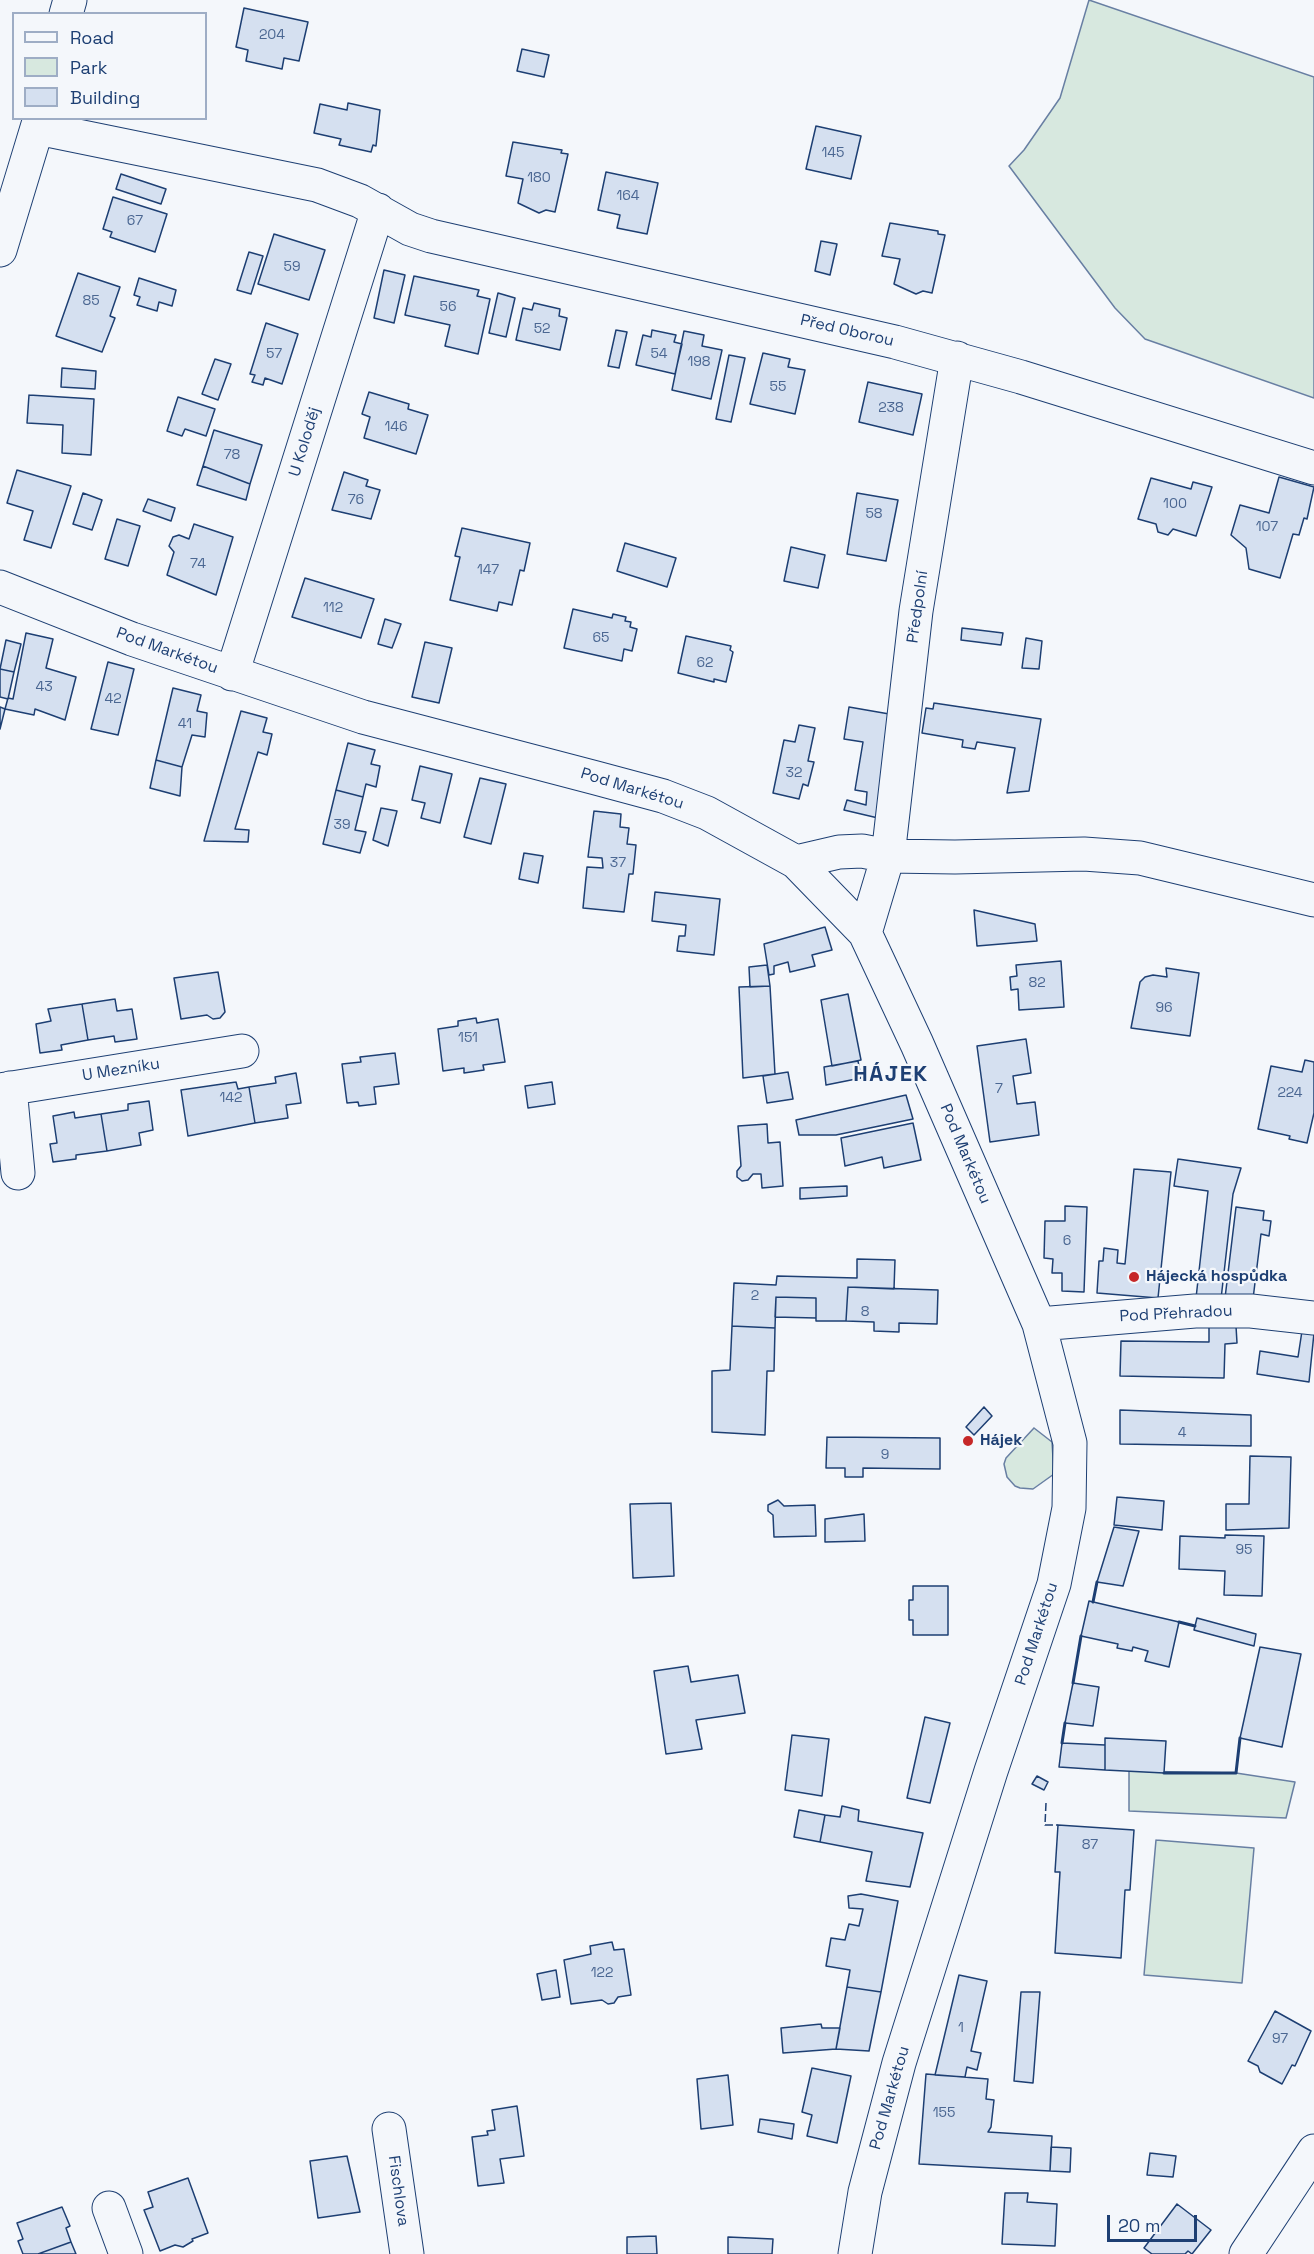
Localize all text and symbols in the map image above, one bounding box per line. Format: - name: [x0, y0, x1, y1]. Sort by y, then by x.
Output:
- legend: [12, 12, 207, 120]
- text: Road: [70, 26, 114, 49]
- house number: 204: [259, 27, 285, 43]
- text: Park: [70, 56, 107, 79]
- text: Building: [70, 86, 140, 109]
- house number: 145: [822, 145, 844, 161]
- house number: 180: [527, 170, 551, 186]
- house number: 164: [616, 188, 640, 204]
- house number: 67: [127, 213, 143, 229]
- house number: 59: [284, 259, 300, 275]
- house number: 85: [82, 293, 100, 309]
- house number: 56: [440, 299, 456, 315]
- street label: Před Oborou: [798, 311, 896, 351]
- house number: 52: [534, 321, 550, 337]
- house number: 57: [266, 346, 282, 362]
- house number: 54: [650, 346, 668, 362]
- house number: 198: [687, 354, 711, 370]
- house number: 55: [770, 379, 786, 395]
- house number: 238: [878, 400, 904, 416]
- street label: U Koloděj: [285, 405, 325, 479]
- house number: 146: [384, 419, 408, 435]
- house number: 78: [224, 447, 240, 463]
- house number: 76: [348, 492, 364, 508]
- house number: 100: [1163, 496, 1187, 512]
- house number: 58: [865, 506, 883, 522]
- house number: 107: [1256, 519, 1278, 535]
- house number: 74: [190, 556, 206, 572]
- house number: 147: [477, 562, 499, 578]
- street label: Předpolní: [903, 570, 933, 644]
- house number: 112: [323, 600, 343, 616]
- street label: Pod Markétou: [114, 624, 220, 678]
- house number: 65: [593, 630, 609, 646]
- house number: 62: [697, 655, 713, 671]
- house number: 43: [35, 679, 53, 695]
- house number: 42: [104, 691, 122, 707]
- house number: 41: [178, 716, 192, 732]
- street label: Pod Markétou: [578, 764, 686, 814]
- house number: 32: [786, 765, 802, 781]
- house number: 39: [333, 817, 351, 833]
- house number: 37: [610, 855, 626, 871]
- house number: 82: [1028, 975, 1046, 991]
- house number: 96: [1155, 1000, 1173, 1016]
- house number: 151: [458, 1030, 478, 1046]
- street label: U Mezníku: [81, 1054, 161, 1086]
- district label: HÁJEK: [853, 1062, 929, 1088]
- house number: 7: [995, 1081, 1003, 1097]
- house number: 224: [1277, 1085, 1303, 1101]
- house number: 142: [219, 1090, 243, 1106]
- street label: Pod Markétou: [935, 1101, 995, 1207]
- house number: 6: [1063, 1233, 1071, 1249]
- place label: Hájecká hospůdka: [1146, 1267, 1287, 1287]
- marker: Hájecká hospůdka: [1127, 1270, 1141, 1284]
- house number: 2: [751, 1288, 759, 1304]
- street label: Pod Přehradou: [1119, 1301, 1233, 1327]
- house number: 8: [861, 1304, 869, 1320]
- house number: 4: [1178, 1425, 1186, 1441]
- place label: Hájek: [980, 1431, 1022, 1451]
- marker: Hájek: [961, 1434, 975, 1448]
- house number: 9: [881, 1447, 889, 1463]
- house number: 95: [1236, 1542, 1252, 1558]
- street label: Pod Markétou: [1011, 1580, 1063, 1688]
- house number: 87: [1082, 1837, 1098, 1853]
- house number: 122: [591, 1965, 613, 1981]
- house number: 1: [958, 2020, 964, 2036]
- house number: 97: [1272, 2031, 1288, 2047]
- street label: Pod Markétou: [866, 2044, 914, 2152]
- house number: 155: [933, 2105, 955, 2121]
- street label: Fischlova: [384, 2154, 412, 2228]
- scale bar: [1110, 2203, 1200, 2241]
- text: 20 m: [1118, 2214, 1161, 2237]

